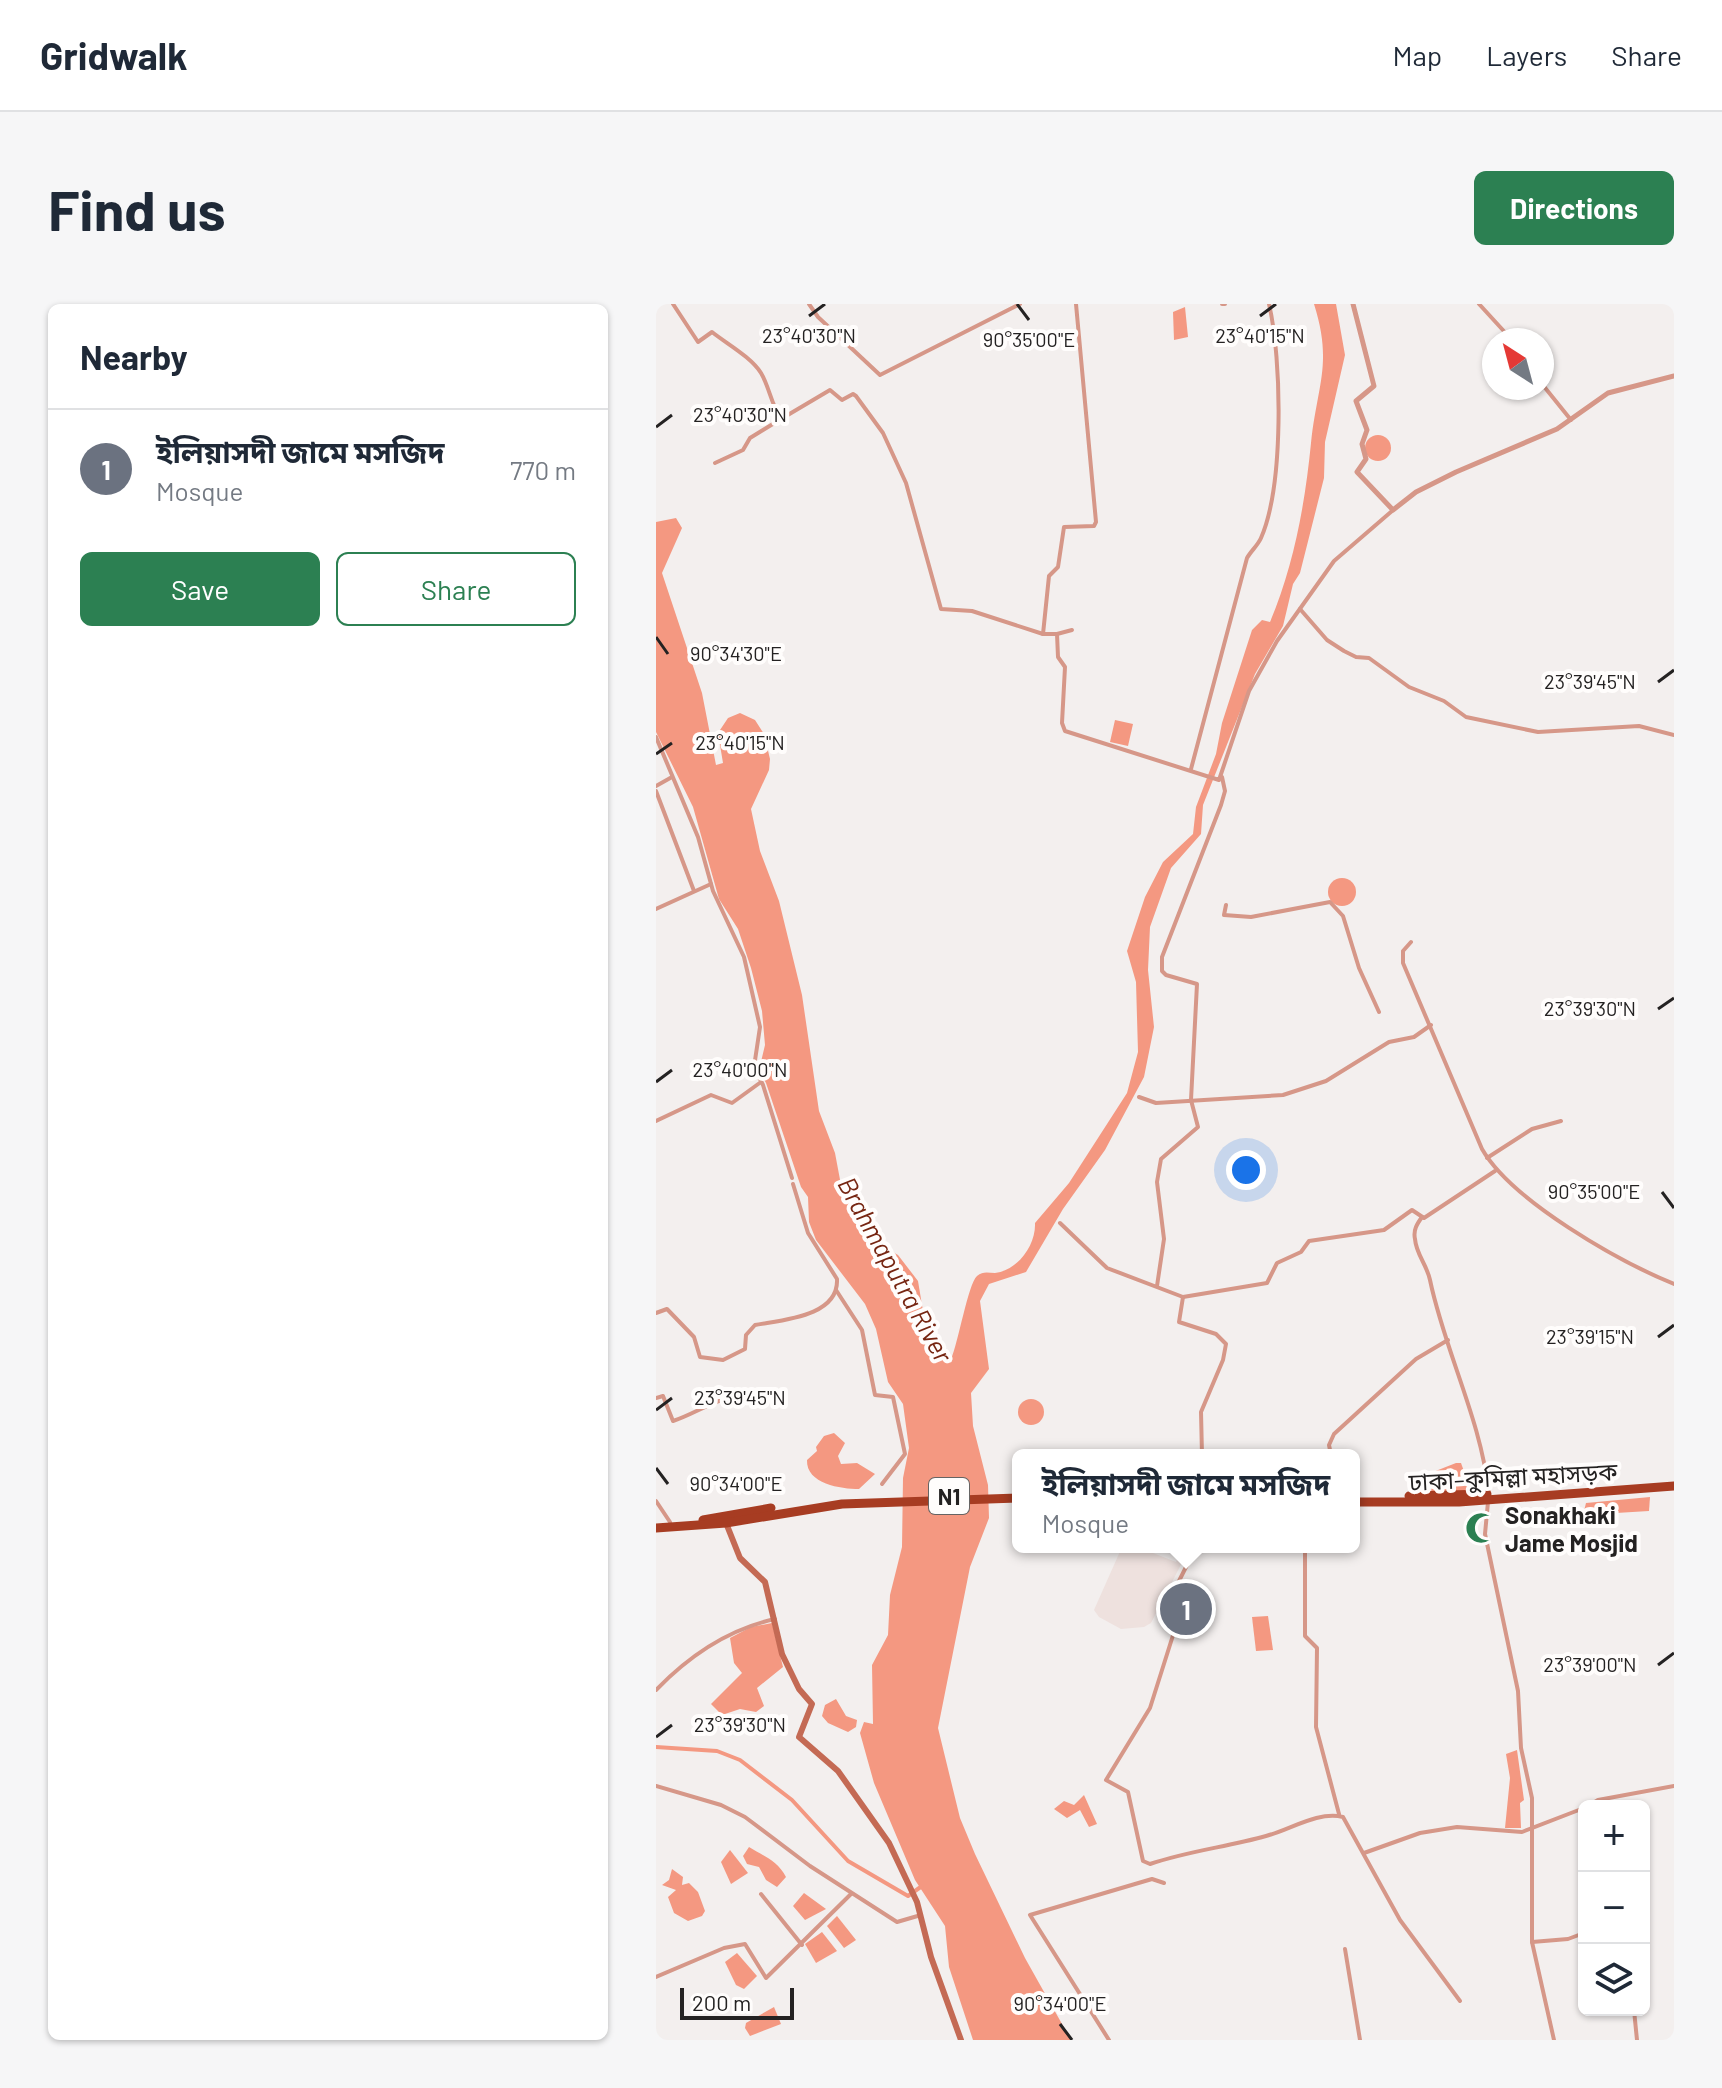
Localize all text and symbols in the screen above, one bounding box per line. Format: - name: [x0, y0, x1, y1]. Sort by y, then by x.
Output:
- text: Gridwalk: [40, 32, 187, 78]
- text: Map: [1392, 38, 1442, 72]
- text: Layers: [1486, 38, 1567, 72]
- text: Share: [1611, 38, 1682, 72]
- button: Directions: [1474, 171, 1674, 245]
- text: Find us: [48, 175, 226, 242]
- text: 23°40'30"N: [762, 323, 856, 347]
- text: 23°40'15"N: [1215, 323, 1305, 347]
- text: 90°35'00"E: [983, 327, 1075, 351]
- north arrow: [1482, 328, 1554, 400]
- text: Nearby: [80, 336, 188, 377]
- text: 23°40'30"N: [693, 402, 787, 426]
- text: ইলিয়াসদী জামে মসজিদ: [156, 433, 445, 469]
- text: 1: [101, 454, 111, 485]
- text: 770 m: [510, 454, 576, 485]
- text: Mosque: [156, 475, 243, 506]
- button: Save: [80, 552, 320, 626]
- button: Share: [336, 552, 576, 626]
- text: 90°34'30"E: [690, 641, 782, 665]
- text: 23°39'45"N: [1544, 669, 1636, 693]
- text: 23°40'15"N: [695, 730, 785, 754]
- text: 23°39'30"N: [1544, 996, 1636, 1020]
- text: 23°40'00"N: [693, 1057, 787, 1081]
- your location: [1226, 1150, 1266, 1190]
- water label: Brahmaputra River: [832, 1171, 960, 1368]
- text: 90°35'00"E: [1548, 1179, 1640, 1203]
- text: 23°39'15"N: [1546, 1324, 1634, 1348]
- text: 23°39'45"N: [694, 1385, 786, 1409]
- popup: [1012, 1449, 1360, 1553]
- street label: ঢাকা–কুমিল্লা মহাসড়ক: [1407, 1456, 1619, 1497]
- text: ইলিয়াসদী জামে মসজিদ: [1042, 1465, 1330, 1501]
- text: 90°34'00"E: [690, 1471, 782, 1495]
- road number: N1: [929, 1478, 969, 1514]
- place label: Sonakhaki Jame Mosjid: [1505, 1500, 1638, 1557]
- text: Mosque: [1042, 1507, 1129, 1538]
- mosque icon: Sonakhaki Jame Mosjid: [1464, 1511, 1498, 1545]
- pin: 1: [1160, 1579, 1212, 1639]
- text: 23°39'00"N: [1543, 1652, 1637, 1676]
- text: 23°39'30"N: [694, 1712, 786, 1736]
- map controls: [1578, 1800, 1650, 2016]
- button: +: [1578, 1800, 1650, 1872]
- button: −: [1578, 1872, 1650, 1944]
- button: layers: [1578, 1944, 1650, 2016]
- scale bar: [680, 1984, 794, 2020]
- text: 200 m: [692, 1989, 751, 2015]
- text: 90°34'00"E: [1014, 1991, 1106, 2015]

